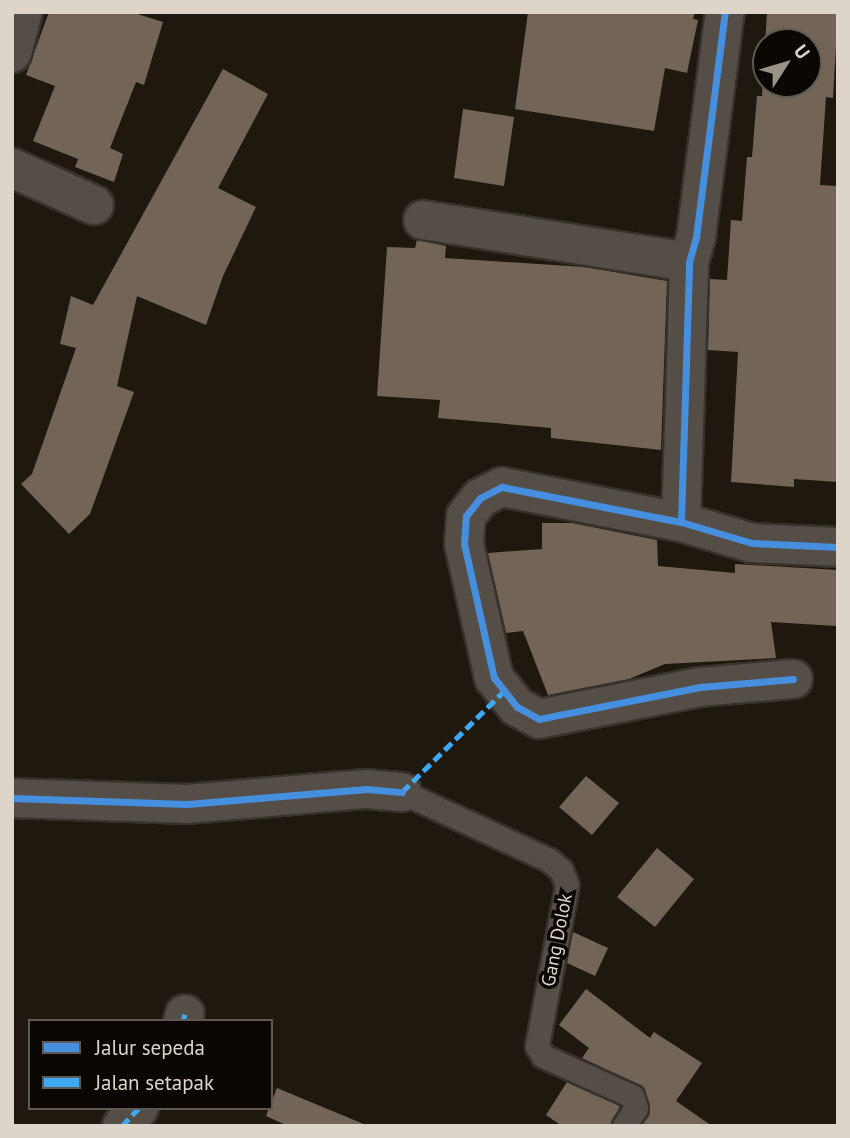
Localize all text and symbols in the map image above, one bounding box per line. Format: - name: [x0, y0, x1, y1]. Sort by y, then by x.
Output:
- north arrow: [752, 28, 822, 98]
- text: U: [789, 40, 815, 64]
- street label: Gang Dolok: [537, 892, 577, 988]
- legend: [28, 1019, 273, 1110]
- text: Jalur sepeda: [95, 1034, 205, 1061]
- text: Jalan setapak: [95, 1069, 214, 1096]

